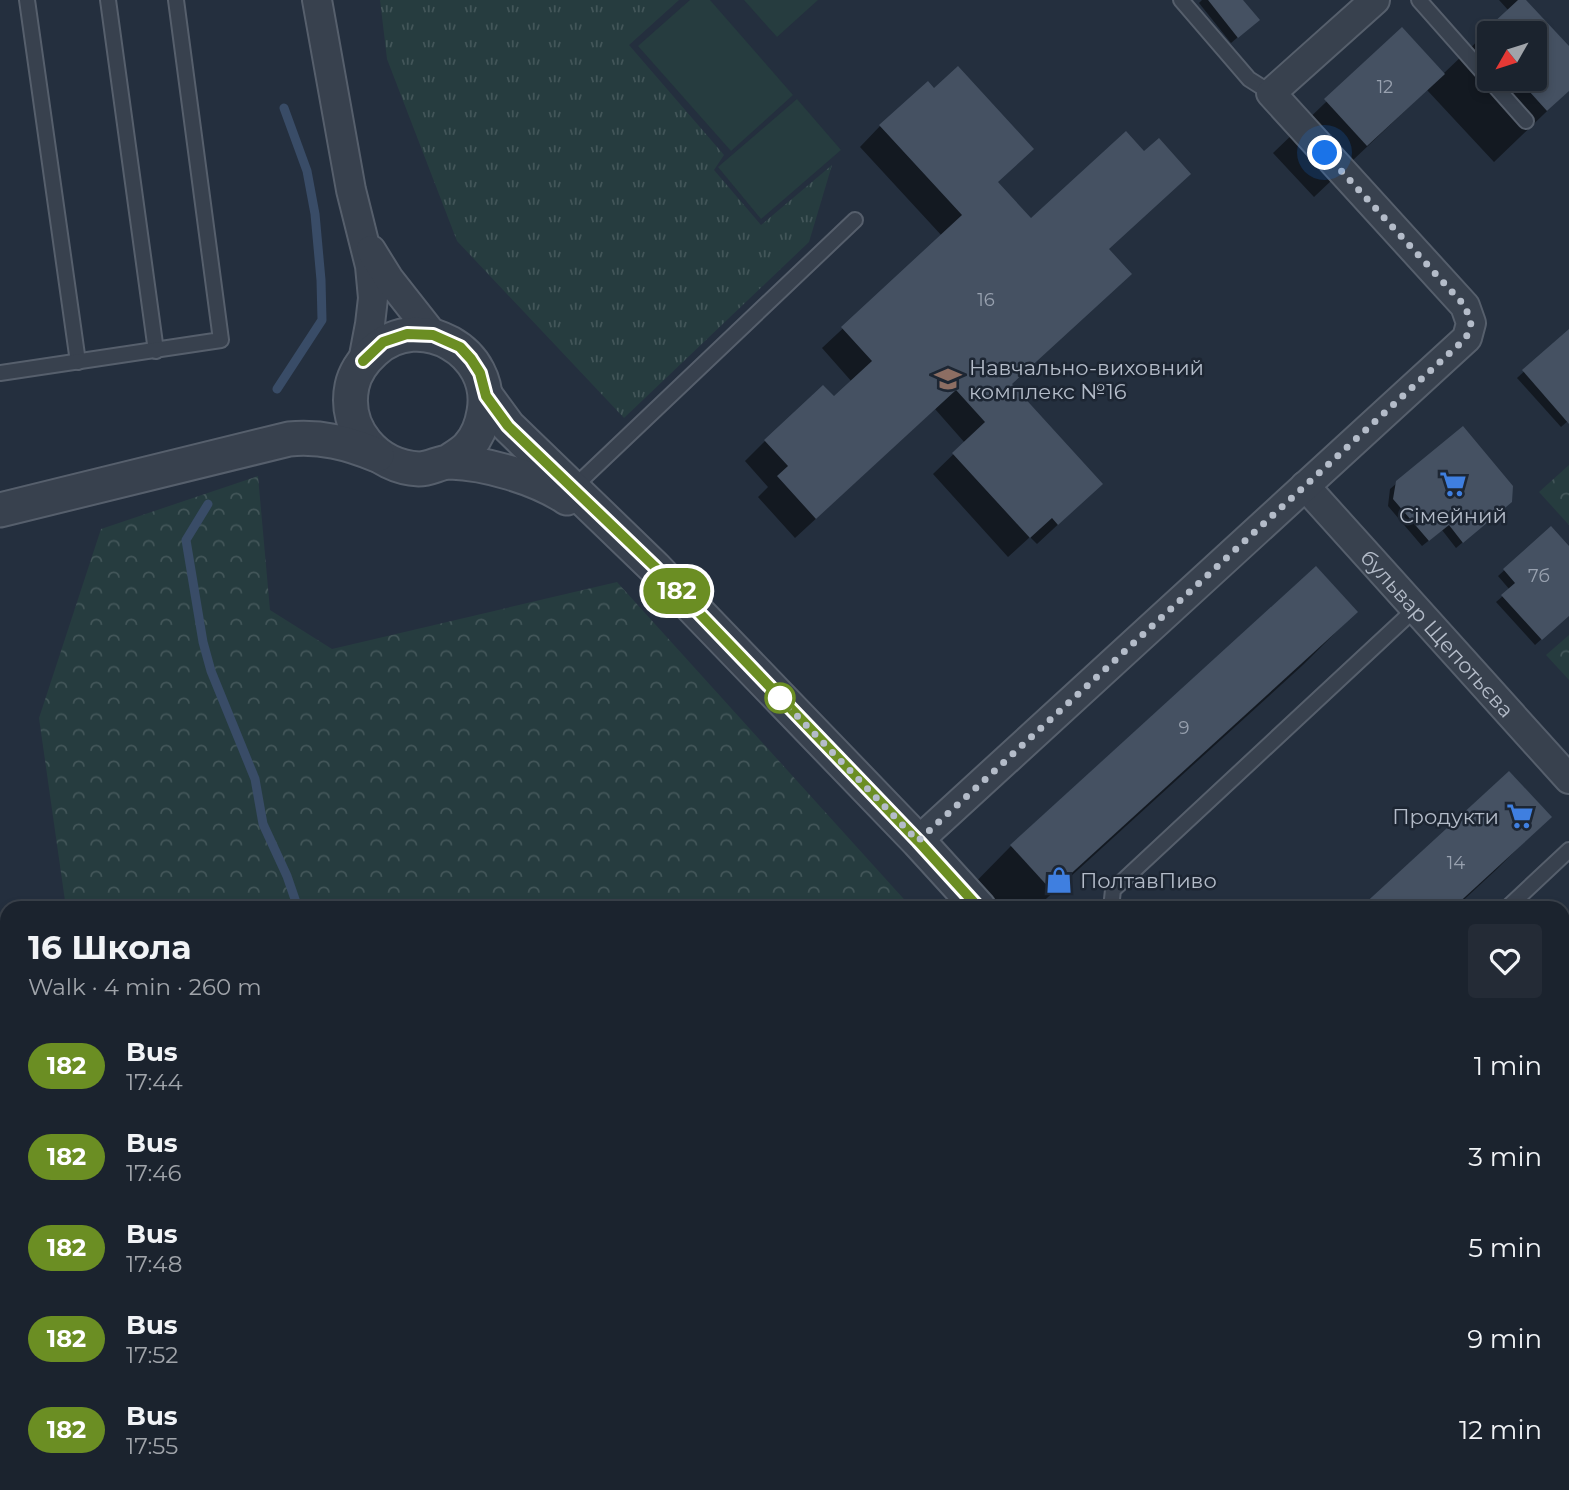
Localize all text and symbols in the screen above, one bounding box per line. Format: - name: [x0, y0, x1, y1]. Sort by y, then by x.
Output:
- north arrow: [1477, 21, 1547, 91]
- map controls: [1477, 21, 1547, 91]
- house number: 12: [1377, 76, 1393, 98]
- your location: [1307, 135, 1342, 170]
- house number: 16: [977, 289, 995, 311]
- place label: Навчально-виховний комплекс №16: [969, 355, 1204, 404]
- school or university icon: Навчально-виховний комплекс №16: [933, 364, 963, 394]
- supermarket icon: Сімейний: [1438, 469, 1468, 499]
- place label: Сімейний: [1399, 503, 1507, 528]
- street label: бульвар Щепотьєва: [1356, 544, 1519, 722]
- house number: 7б: [1528, 565, 1550, 587]
- line badge: 182: [637, 568, 717, 614]
- text: 182: [657, 576, 697, 605]
- unlabelled marker: [765, 683, 795, 713]
- house number: 9: [1179, 717, 1190, 739]
- supermarket icon: Продукти: [1505, 801, 1535, 831]
- place label: Продукти: [1392, 804, 1499, 829]
- house number: 14: [1447, 852, 1465, 874]
- shop icon: ПолтавПиво: [1044, 865, 1074, 895]
- place label: ПолтавПиво: [1080, 868, 1217, 893]
- button: heart: [1468, 924, 1542, 998]
- text: 16 Школа: [28, 927, 191, 967]
- text: Walk · 4 min · 260 m: [28, 973, 262, 1001]
- text: Bus: [126, 1036, 178, 1068]
- text: 1 min: [1474, 1050, 1542, 1082]
- text: 182: [47, 1051, 86, 1080]
- text: 17:44: [126, 1068, 183, 1096]
- text: Bus: [126, 1127, 178, 1159]
- text: 3 min: [1468, 1141, 1542, 1173]
- text: 182: [47, 1142, 86, 1171]
- text: 17:46: [126, 1159, 181, 1187]
- text: Bus: [126, 1218, 178, 1250]
- text: 5 min: [1468, 1232, 1542, 1264]
- text: 182: [47, 1233, 86, 1262]
- text: 17:48: [126, 1250, 182, 1278]
- text: Bus: [126, 1309, 178, 1341]
- text: 9 min: [1467, 1323, 1542, 1355]
- text: 182: [47, 1324, 86, 1353]
- text: 17:52: [126, 1341, 178, 1369]
- text: Bus: [126, 1400, 178, 1432]
- text: 12 min: [1459, 1414, 1542, 1446]
- text: 182: [47, 1415, 86, 1444]
- text: 17:55: [126, 1432, 178, 1460]

